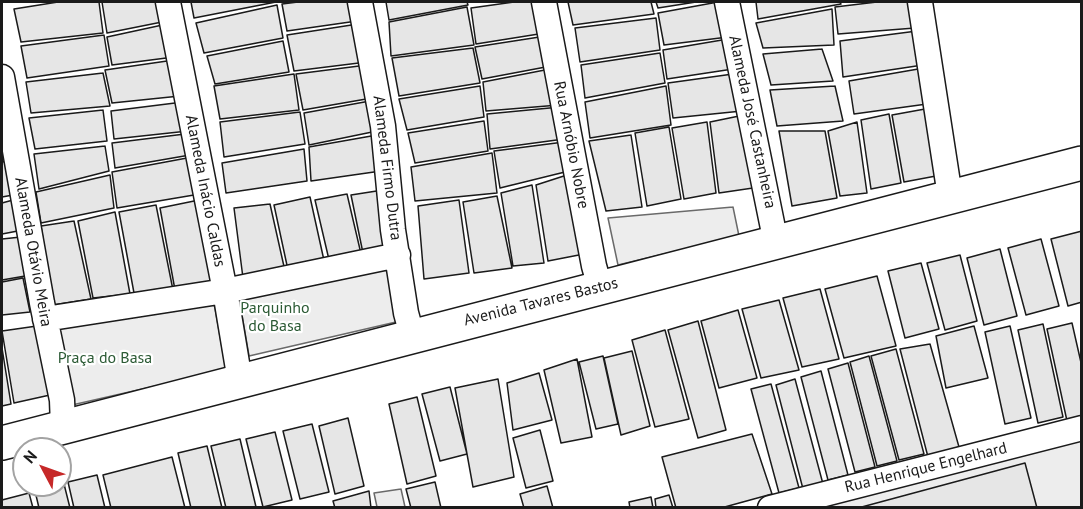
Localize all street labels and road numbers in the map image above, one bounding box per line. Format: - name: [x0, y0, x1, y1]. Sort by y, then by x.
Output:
- street label: Alameda José Castanheira: [724, 34, 780, 210]
- street label: Rua Arnóbio Nobre: [549, 80, 593, 210]
- street label: Alameda Firmo Dutra: [369, 95, 405, 241]
- street label: Alameda Inácio Caldas: [181, 113, 229, 269]
- street label: Alameda Otávio Meira: [10, 176, 56, 328]
- street label: Avenida Tavares Bastos: [462, 274, 620, 330]
- street label: Rua Henrique Engelhard: [843, 439, 1009, 497]

